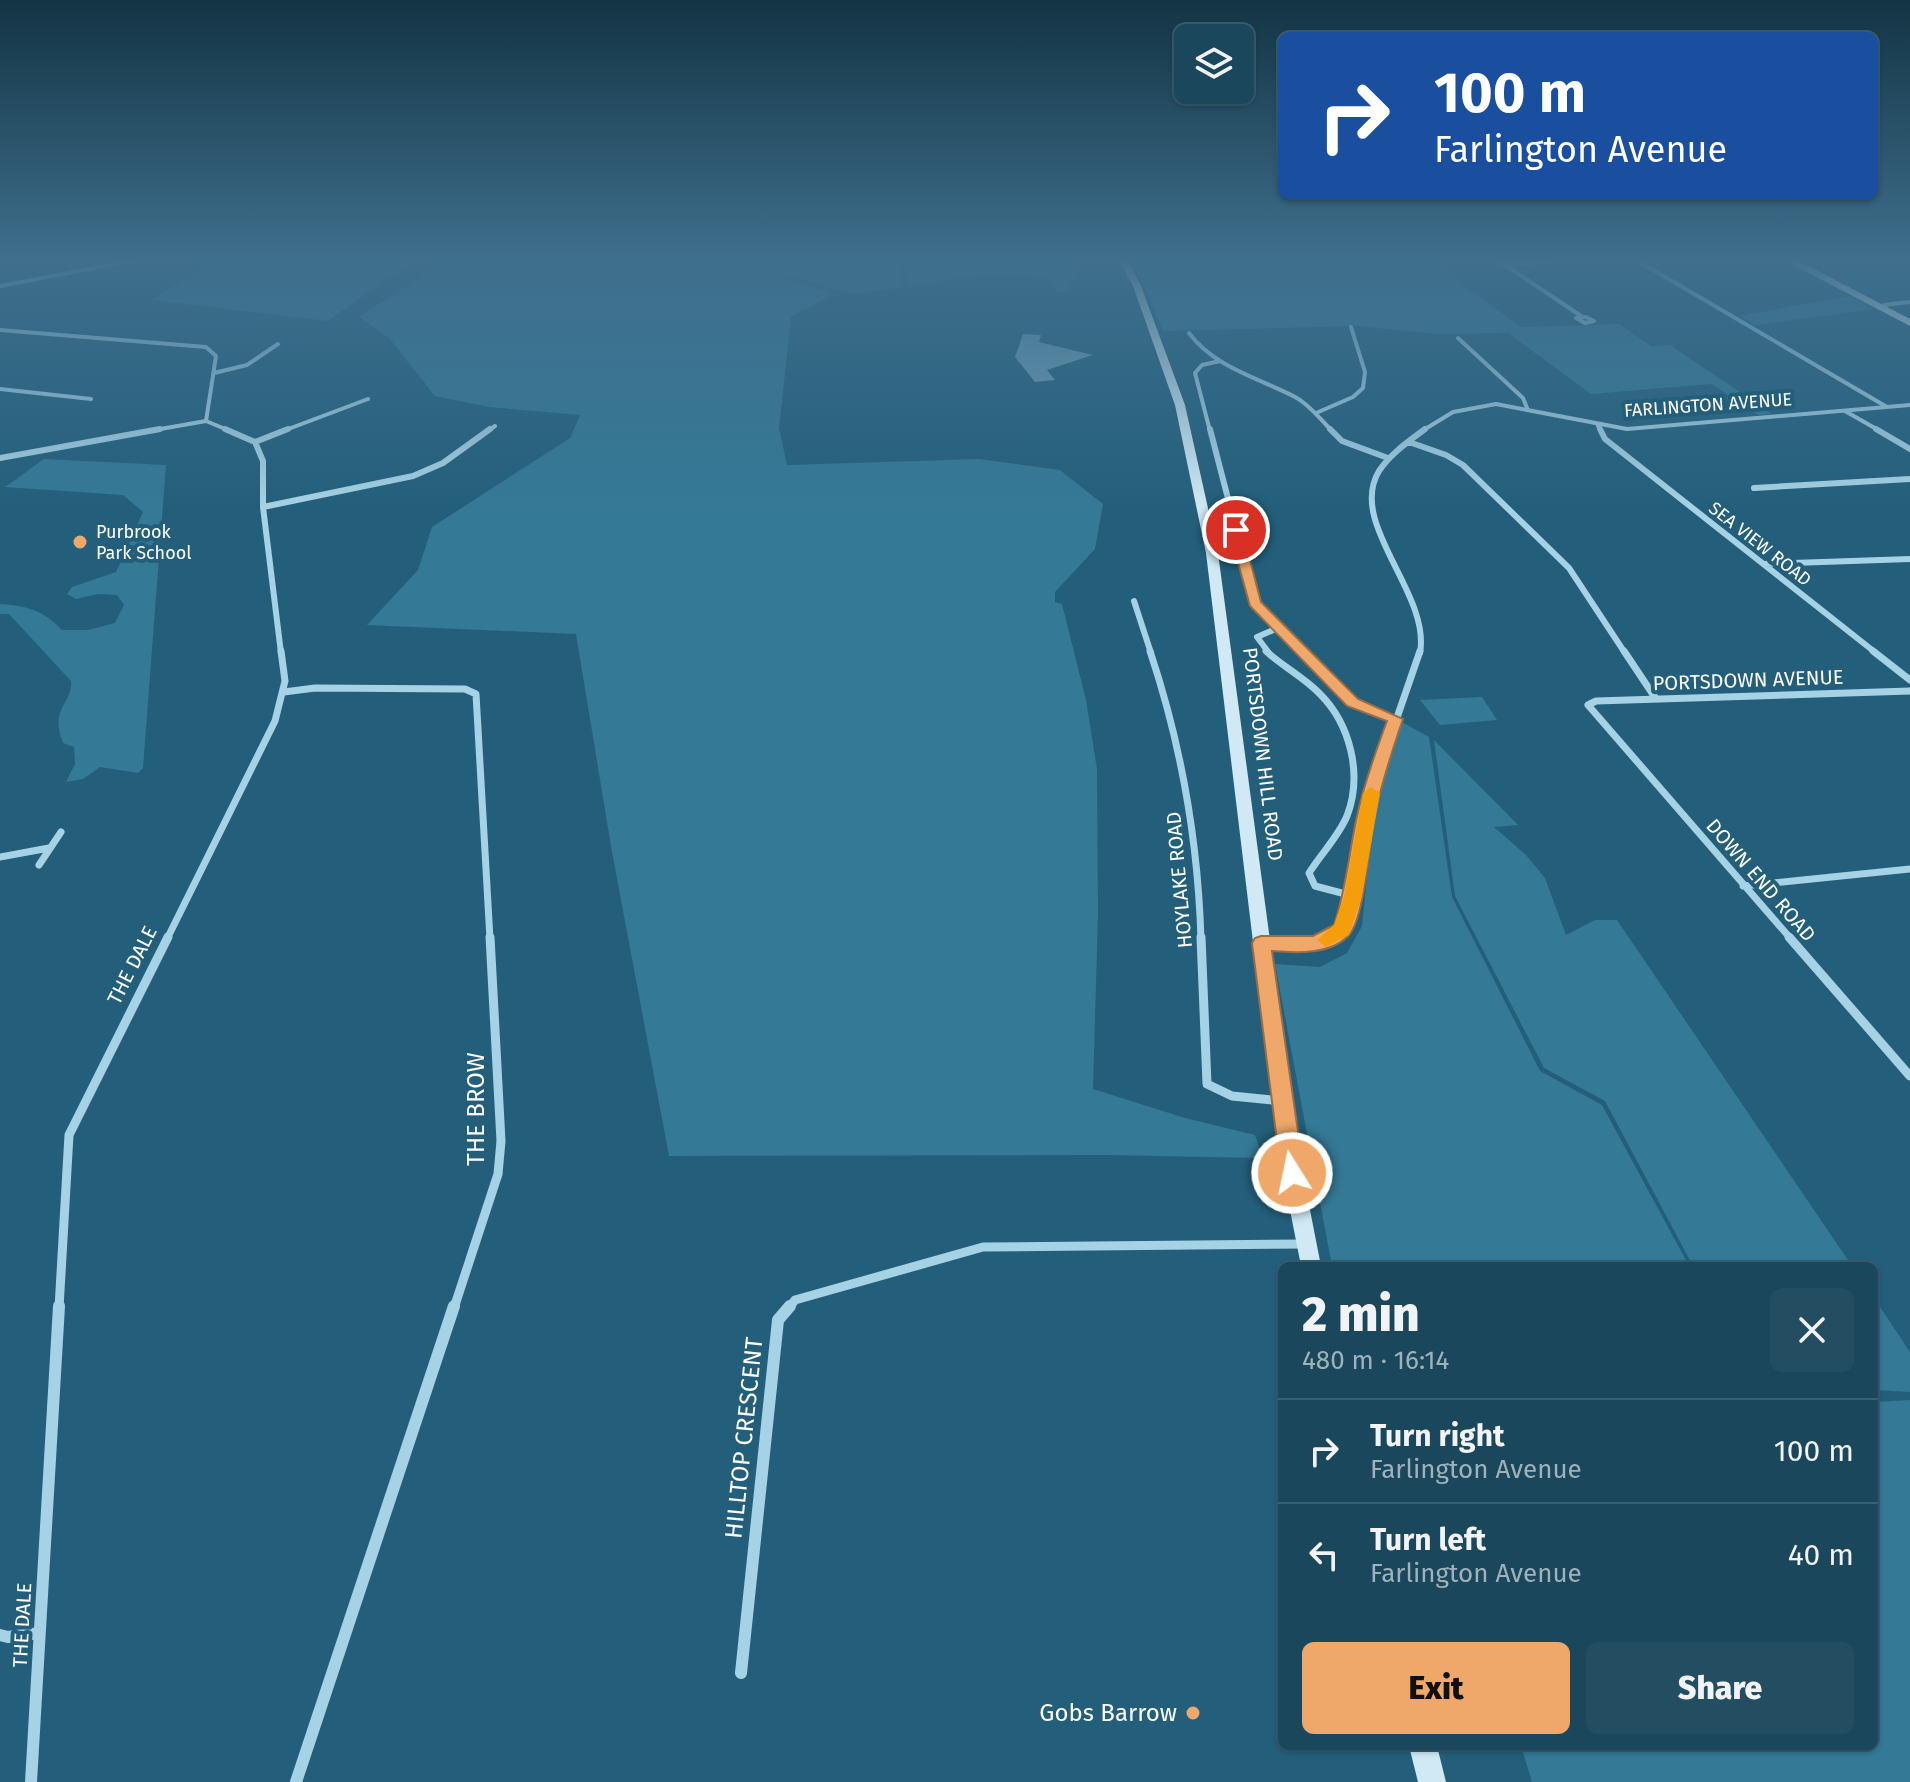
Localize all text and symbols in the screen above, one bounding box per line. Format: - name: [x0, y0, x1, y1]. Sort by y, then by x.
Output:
- map controls: [1174, 24, 1254, 104]
- button: layers: [1174, 24, 1254, 104]
- text: 100 m: [1434, 60, 1586, 127]
- icon: right: [1302, 64, 1406, 168]
- text: Farlington Avenue: [1434, 128, 1727, 172]
- street label: FARLINGTON AVENUE: [1623, 388, 1793, 422]
- pin: [1202, 496, 1270, 564]
- street label: SEA VIEW ROAD: [1704, 497, 1816, 591]
- icon: arrive: [1214, 508, 1258, 552]
- place label: Purbrook Park School: [96, 521, 191, 564]
- marker: Purbrook Park School: [71, 533, 89, 551]
- street label: PORTSDOWN HILL ROAD: [1238, 646, 1288, 862]
- street label: PORTSDOWN AVENUE: [1652, 665, 1844, 695]
- street label: HOYLAKE ROAD: [1161, 811, 1197, 949]
- street label: DOWN END ROAD: [1701, 814, 1821, 946]
- street label: THE DALE: [102, 922, 162, 1008]
- street label: THE BROW: [462, 1052, 490, 1166]
- position arrow: [1250, 1131, 1334, 1215]
- text: 2 min: [1302, 1286, 1420, 1344]
- button: close: [1770, 1288, 1854, 1372]
- street label: HILLTOP CRESCENT: [719, 1335, 769, 1540]
- text: 480 m · 16:14: [1302, 1345, 1449, 1376]
- text: Turn right: [1370, 1418, 1505, 1454]
- icon: right: [1302, 1429, 1346, 1473]
- text: 100 m: [1774, 1433, 1854, 1469]
- text: Farlington Avenue: [1370, 1454, 1582, 1485]
- text: Turn left: [1370, 1522, 1486, 1558]
- icon: left: [1302, 1533, 1346, 1577]
- text: 40 m: [1788, 1537, 1854, 1573]
- text: Farlington Avenue: [1370, 1558, 1582, 1589]
- street label: THE DALE: [8, 1582, 36, 1668]
- button: Exit: [1302, 1642, 1570, 1734]
- button: Share: [1586, 1642, 1854, 1734]
- place label: Gobs Barrow: [1039, 1699, 1177, 1727]
- marker: Gobs Barrow: [1184, 1704, 1202, 1722]

